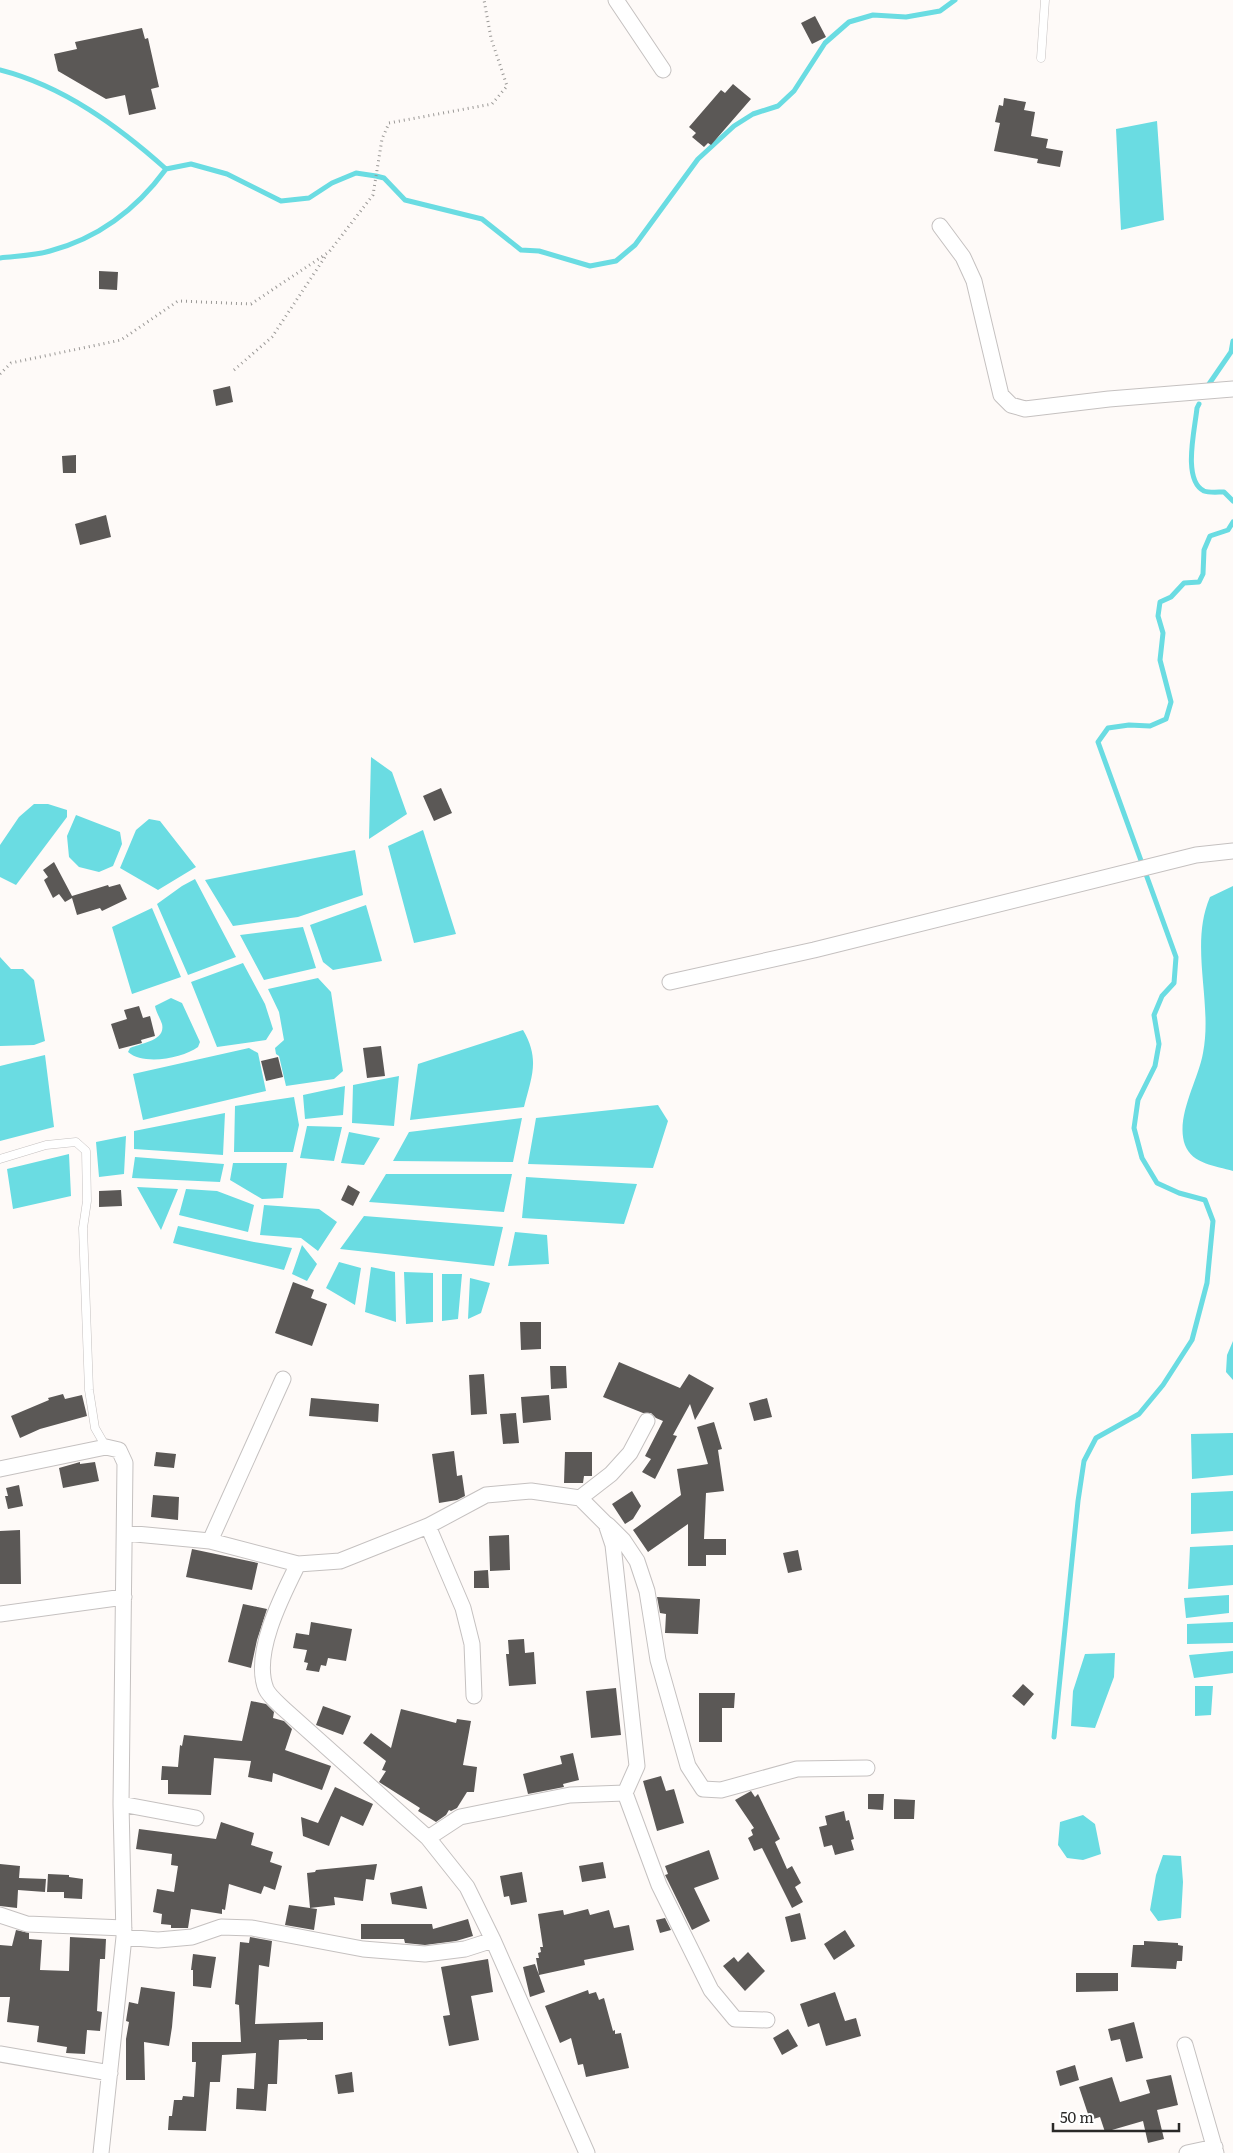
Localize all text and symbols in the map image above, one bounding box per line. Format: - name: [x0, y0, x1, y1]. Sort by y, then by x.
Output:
- scale bar: [1053, 2100, 1179, 2132]
- text: 50 m: [1060, 2105, 1094, 2128]

